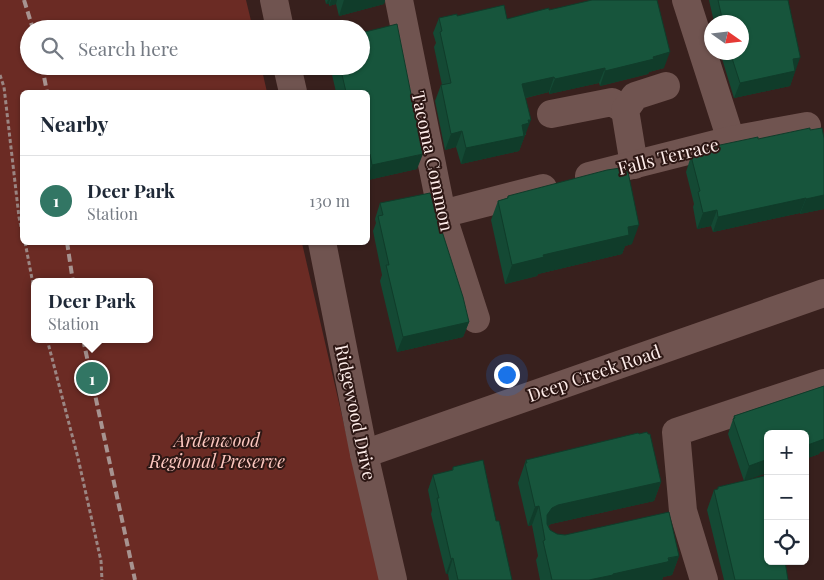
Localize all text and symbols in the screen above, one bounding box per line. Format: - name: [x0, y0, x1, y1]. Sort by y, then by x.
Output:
- north arrow: [704, 15, 749, 60]
- search box: [20, 20, 370, 75]
- icon: search: [38, 34, 66, 62]
- text: Search here: [78, 35, 178, 61]
- street label: Tacoma Common: [406, 89, 460, 233]
- text: Nearby: [40, 109, 109, 137]
- street label: Falls Terrace: [615, 132, 721, 180]
- text: Deer Park: [87, 177, 175, 203]
- text: 1: [53, 190, 59, 211]
- text: 130 m: [309, 190, 350, 211]
- text: Station: [87, 203, 138, 224]
- popup: [31, 278, 153, 343]
- text: Deer Park: [48, 287, 136, 313]
- text: Station: [48, 313, 99, 334]
- street label: Deep Creek Road: [524, 339, 664, 407]
- street label: Ridgewood Drive: [330, 342, 382, 482]
- pin: 1: [76, 359, 108, 397]
- your location: [494, 362, 520, 388]
- park label: Ardenwood Regional Preserve: [148, 428, 285, 473]
- map controls: [764, 430, 809, 565]
- button: +: [764, 430, 809, 475]
- button: −: [764, 475, 809, 520]
- button: locate: [764, 520, 809, 565]

